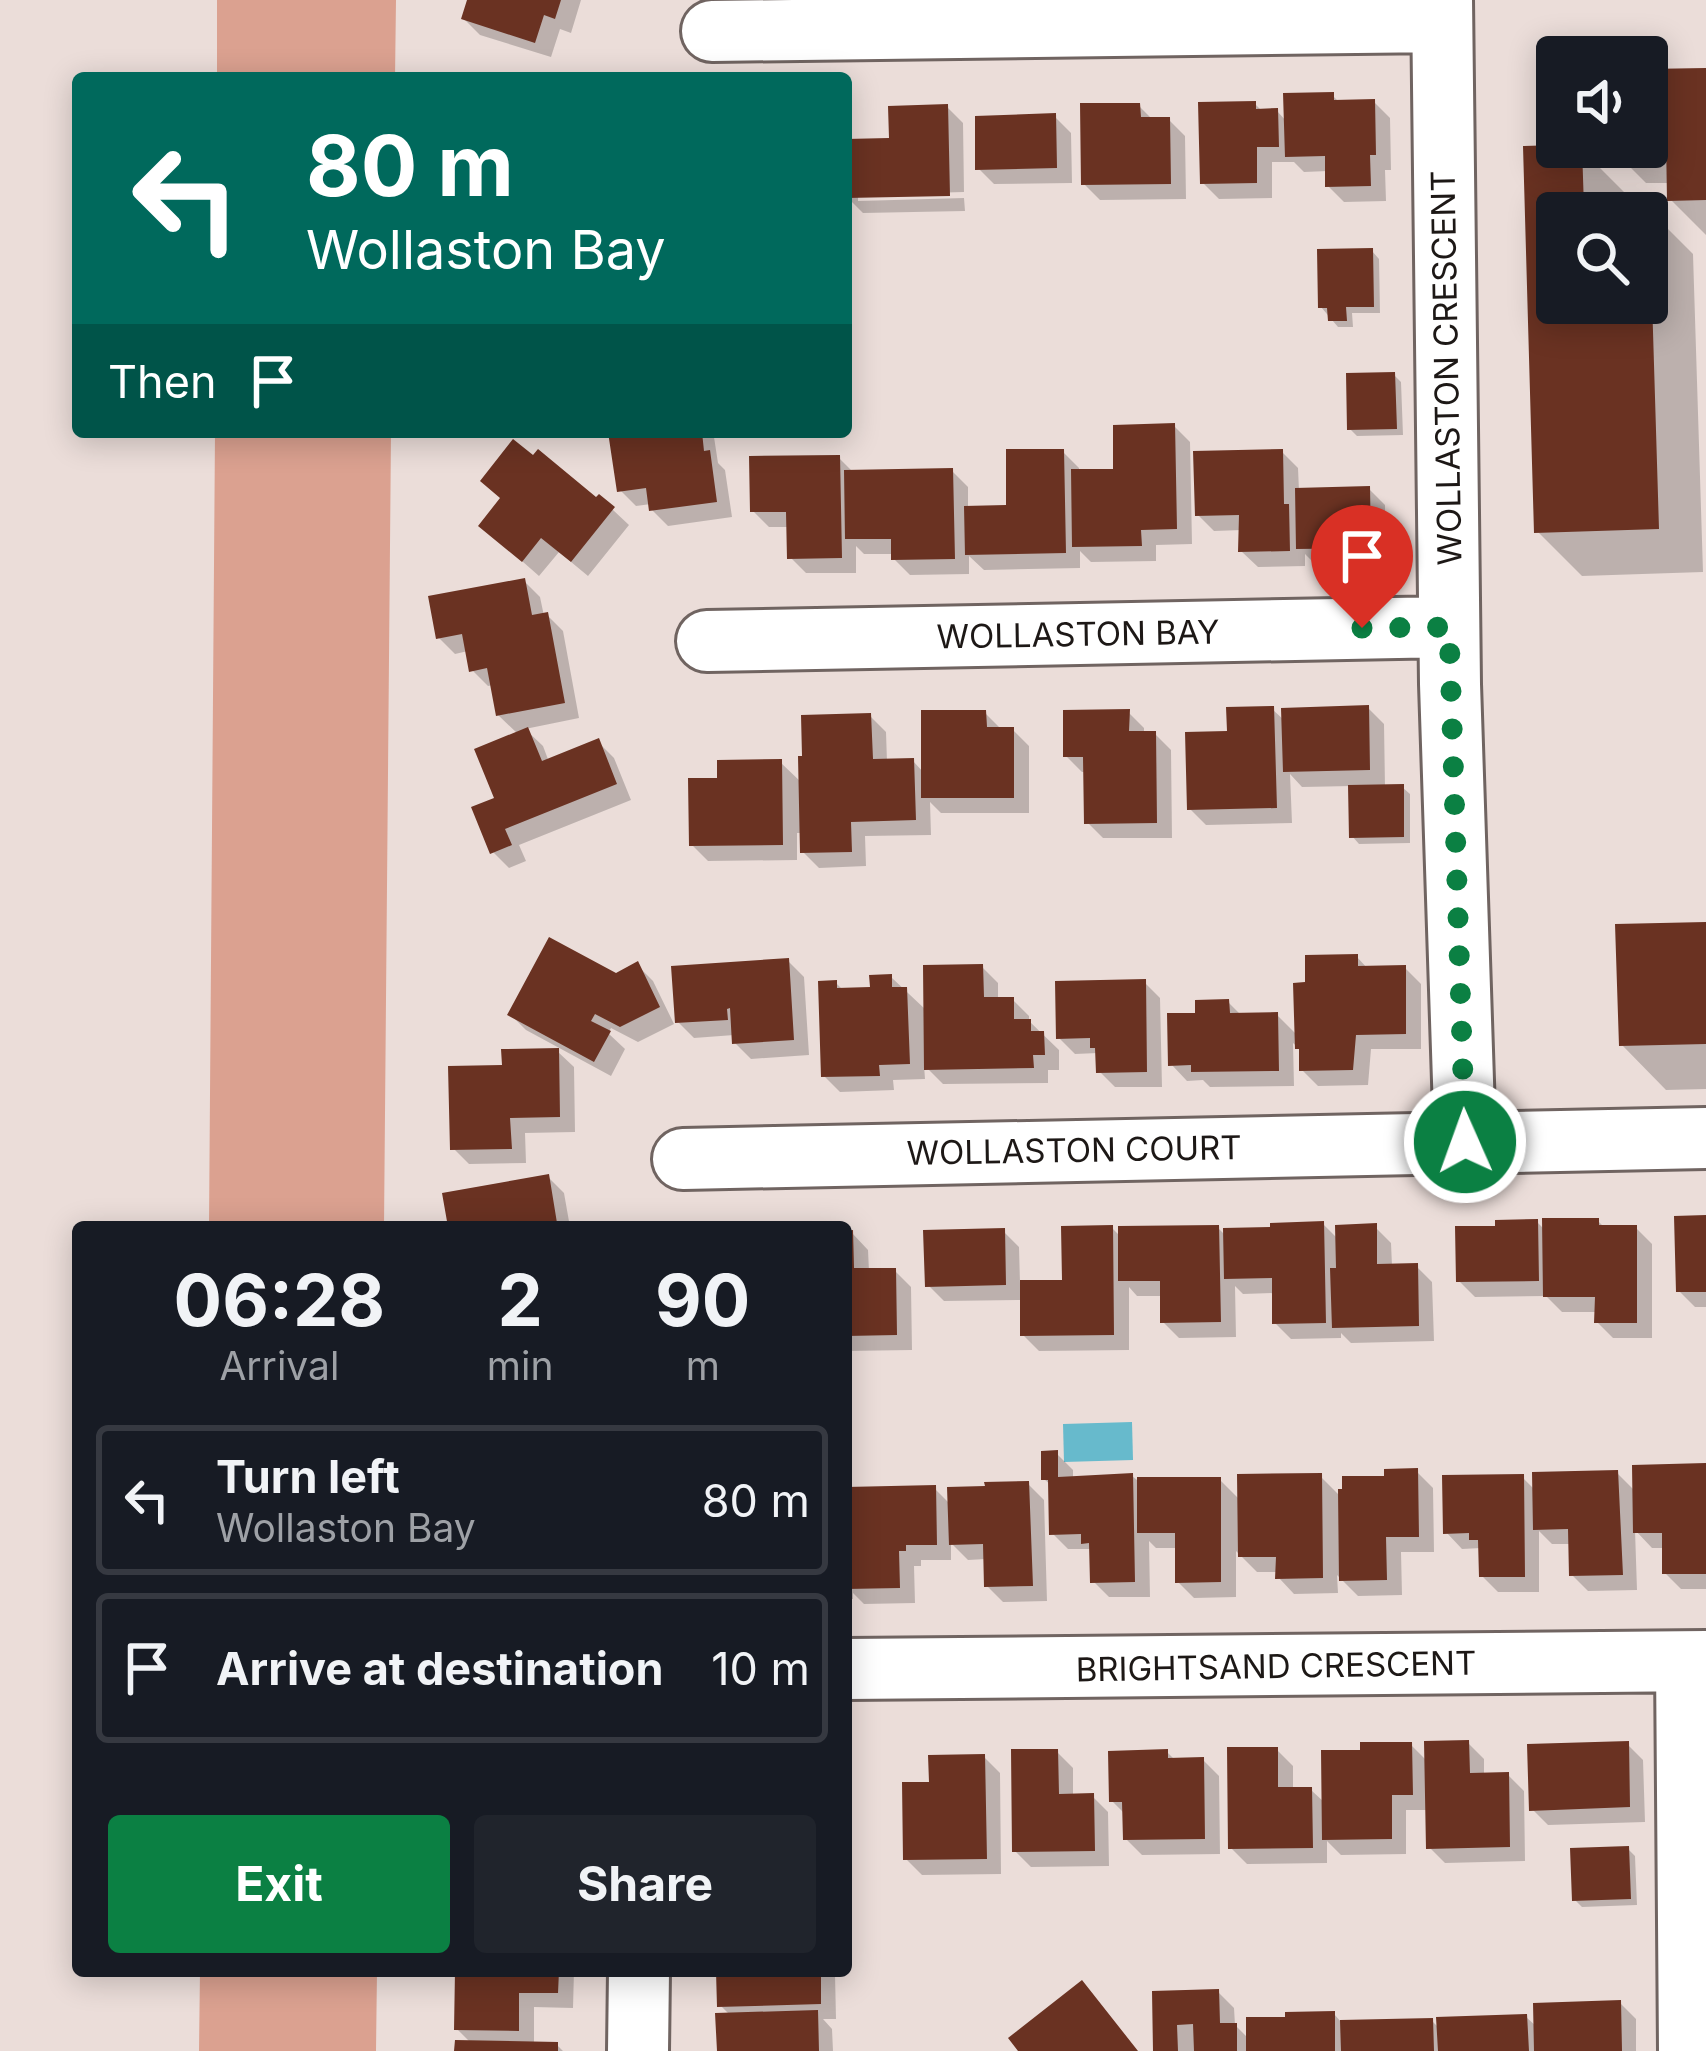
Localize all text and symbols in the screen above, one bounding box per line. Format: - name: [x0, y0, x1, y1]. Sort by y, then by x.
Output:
- map controls: [1536, 36, 1668, 324]
- button: sound: [1536, 36, 1668, 168]
- text: 80 m: [306, 115, 514, 216]
- icon: left: [108, 120, 264, 276]
- street label: WOLLASTON CRESCENT: [1423, 170, 1469, 566]
- button: search: [1536, 192, 1668, 324]
- text: Wollaston Bay: [306, 217, 666, 282]
- icon: arrive: [240, 348, 306, 414]
- text: Then: [108, 354, 216, 409]
- pin: [1311, 505, 1413, 628]
- icon: arrive: [1329, 523, 1395, 589]
- street label: WOLLASTON BAY: [936, 612, 1220, 656]
- position arrow: [1402, 1079, 1528, 1205]
- street label: WOLLASTON COURT: [906, 1127, 1242, 1173]
- text: 06:28: [174, 1256, 385, 1343]
- text: 2: [497, 1256, 543, 1343]
- text: 90: [655, 1256, 750, 1343]
- text: Arrival: [219, 1342, 339, 1389]
- text: min: [487, 1342, 553, 1389]
- text: m: [686, 1342, 720, 1389]
- text: Turn left: [216, 1449, 400, 1504]
- icon: left: [114, 1467, 180, 1533]
- text: 80 m: [702, 1473, 810, 1528]
- text: Wollaston Bay: [216, 1504, 476, 1551]
- icon: arrive: [114, 1635, 180, 1701]
- text: Arrive at destination: [216, 1641, 663, 1696]
- text: 10 m: [711, 1641, 810, 1696]
- street label: BRIGHTSAND CRESCENT: [1075, 1643, 1477, 1689]
- button: Exit: [108, 1815, 450, 1953]
- button: Share: [474, 1815, 816, 1953]

